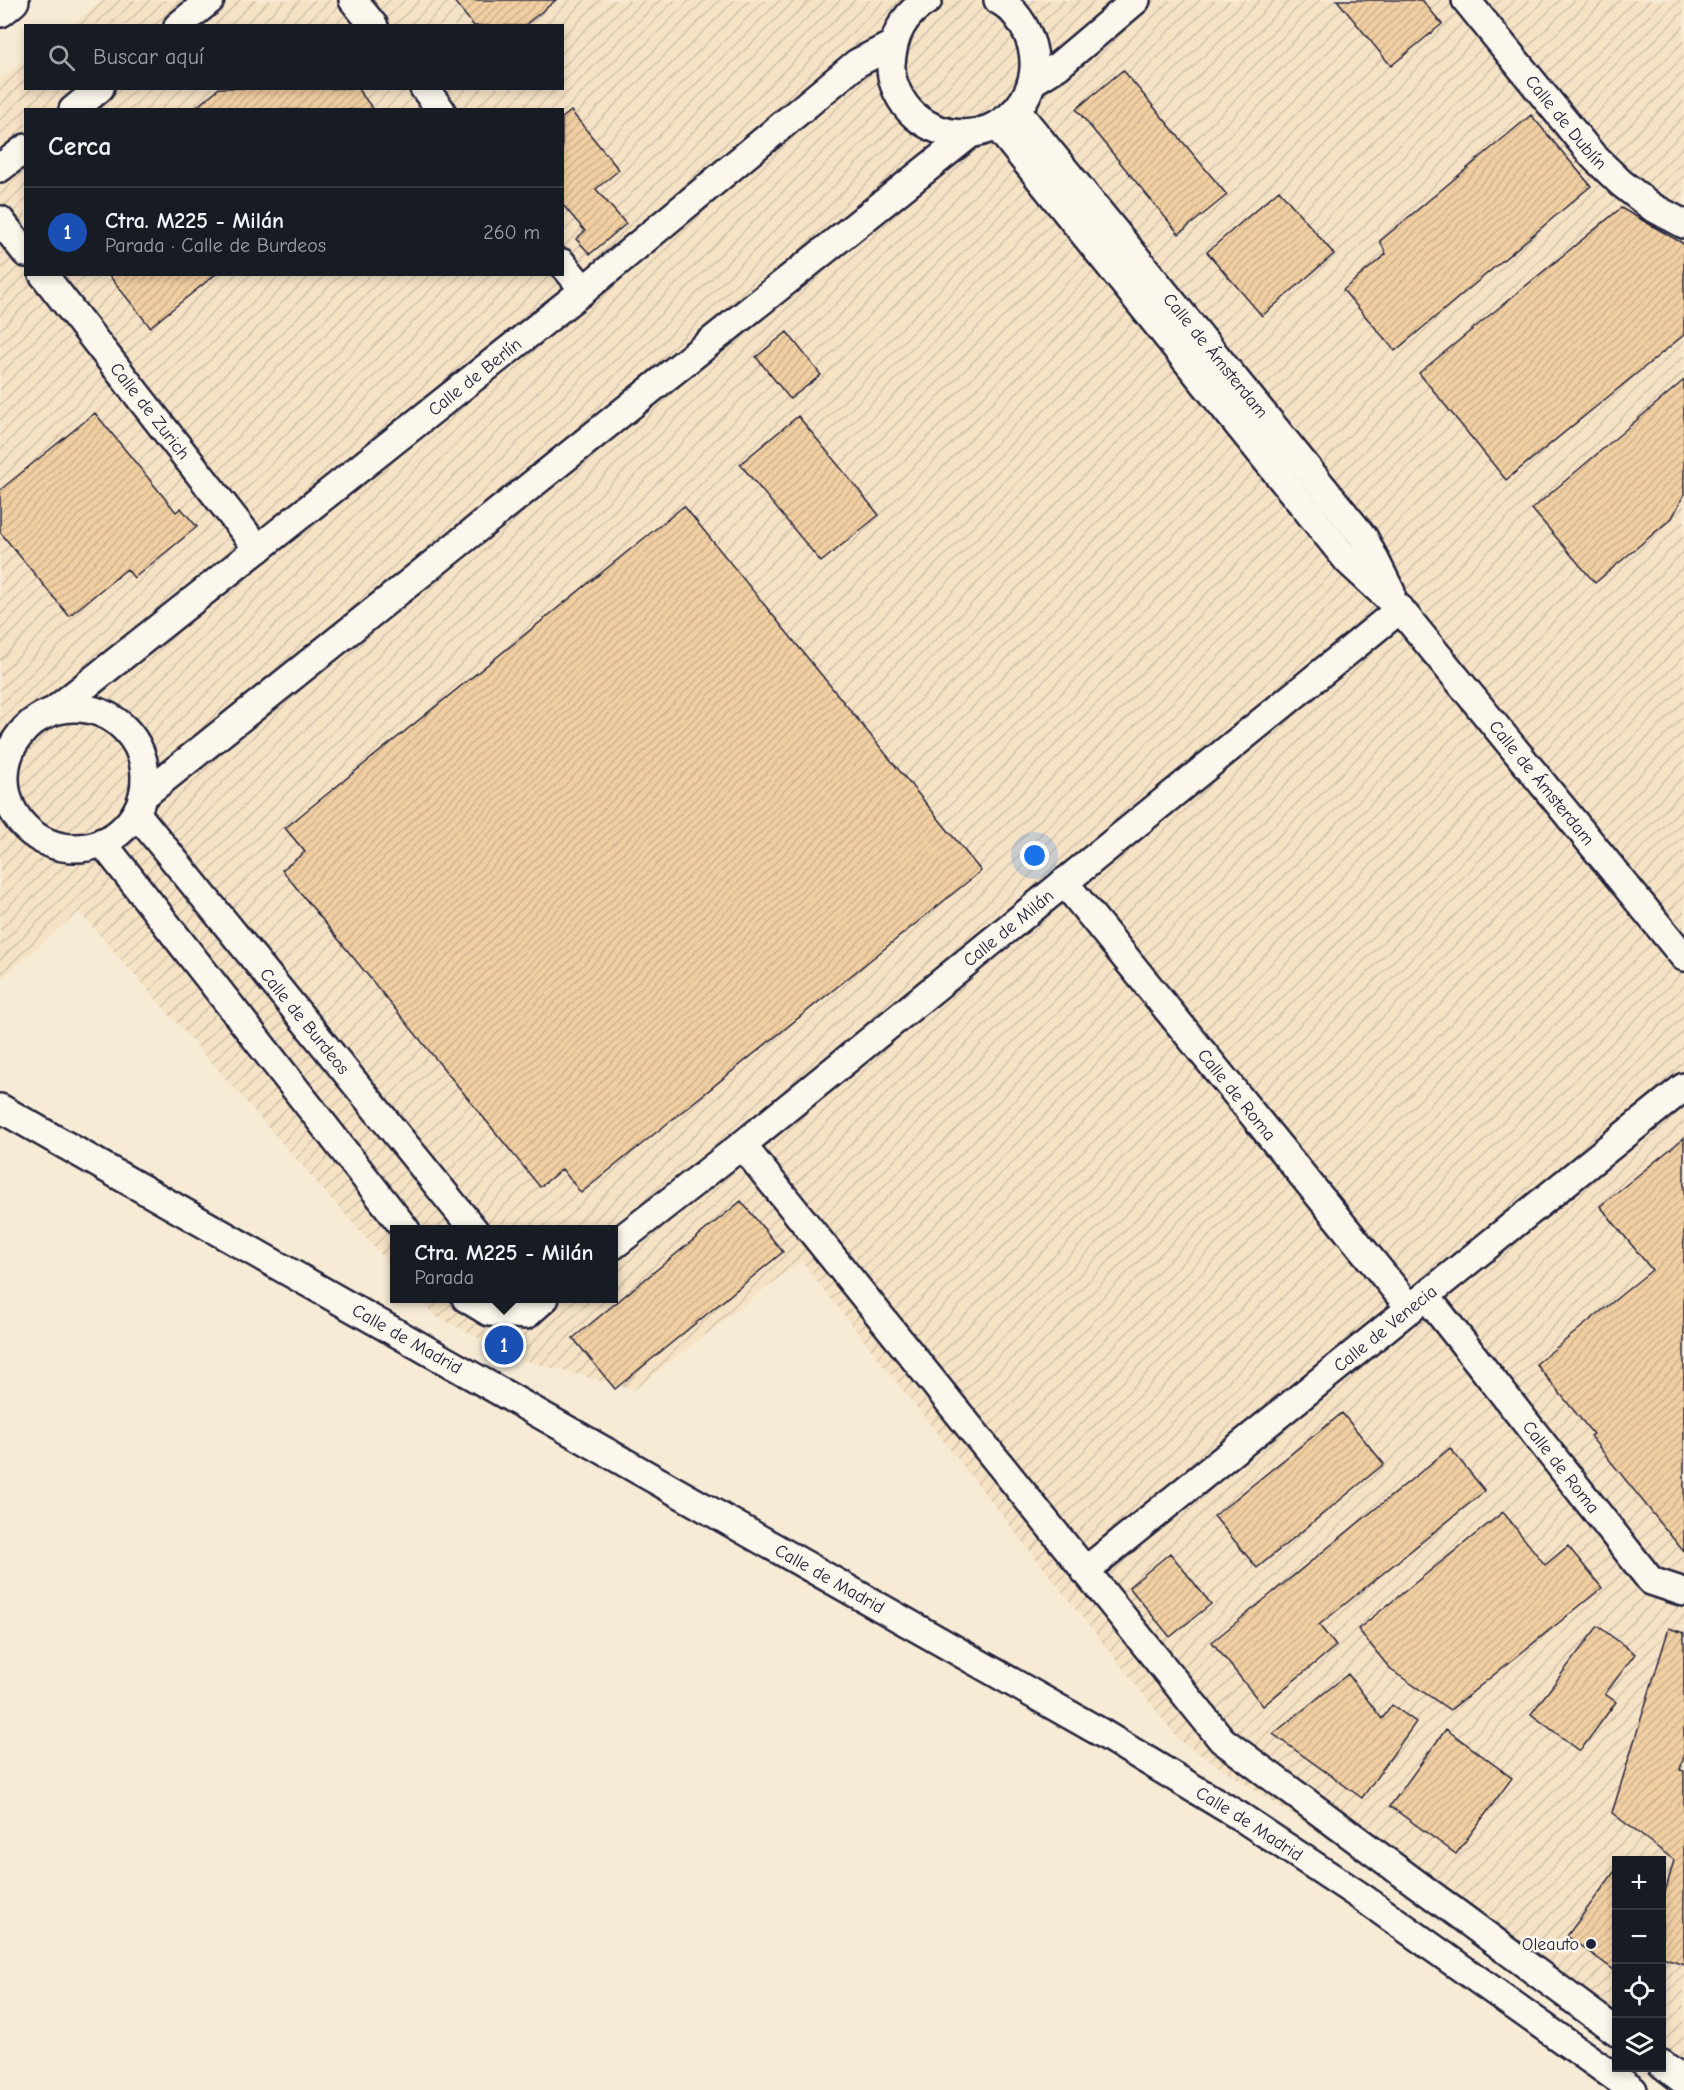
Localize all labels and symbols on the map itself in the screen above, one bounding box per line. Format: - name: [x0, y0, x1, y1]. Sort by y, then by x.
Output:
- street label: Calle de Dublín: [1521, 71, 1611, 174]
- street label: Calle de Ámsterdam: [1158, 289, 1272, 422]
- street label: Calle de Berlín: [424, 334, 526, 421]
- street label: Calle de Zurich: [105, 359, 194, 464]
- street label: Calle de Ámsterdam: [1484, 716, 1598, 850]
- your location: [1020, 841, 1049, 870]
- street label: Calle de Milán: [959, 885, 1058, 971]
- street label: Calle de Burdeos: [255, 964, 354, 1079]
- street label: Calle de Roma: [1193, 1045, 1280, 1145]
- street label: Calle de Venecia: [1330, 1281, 1441, 1377]
- street label: Calle de Madrid: [348, 1300, 465, 1379]
- pin: 1: [484, 1322, 524, 1368]
- street label: Calle de Roma: [1518, 1417, 1604, 1518]
- street label: Calle de Madrid: [771, 1540, 888, 1619]
- street label: Calle de Madrid: [1192, 1782, 1307, 1866]
- place label: Oleauto: [1522, 1934, 1579, 1955]
- marker: Oleauto: [1584, 1937, 1598, 1951]

